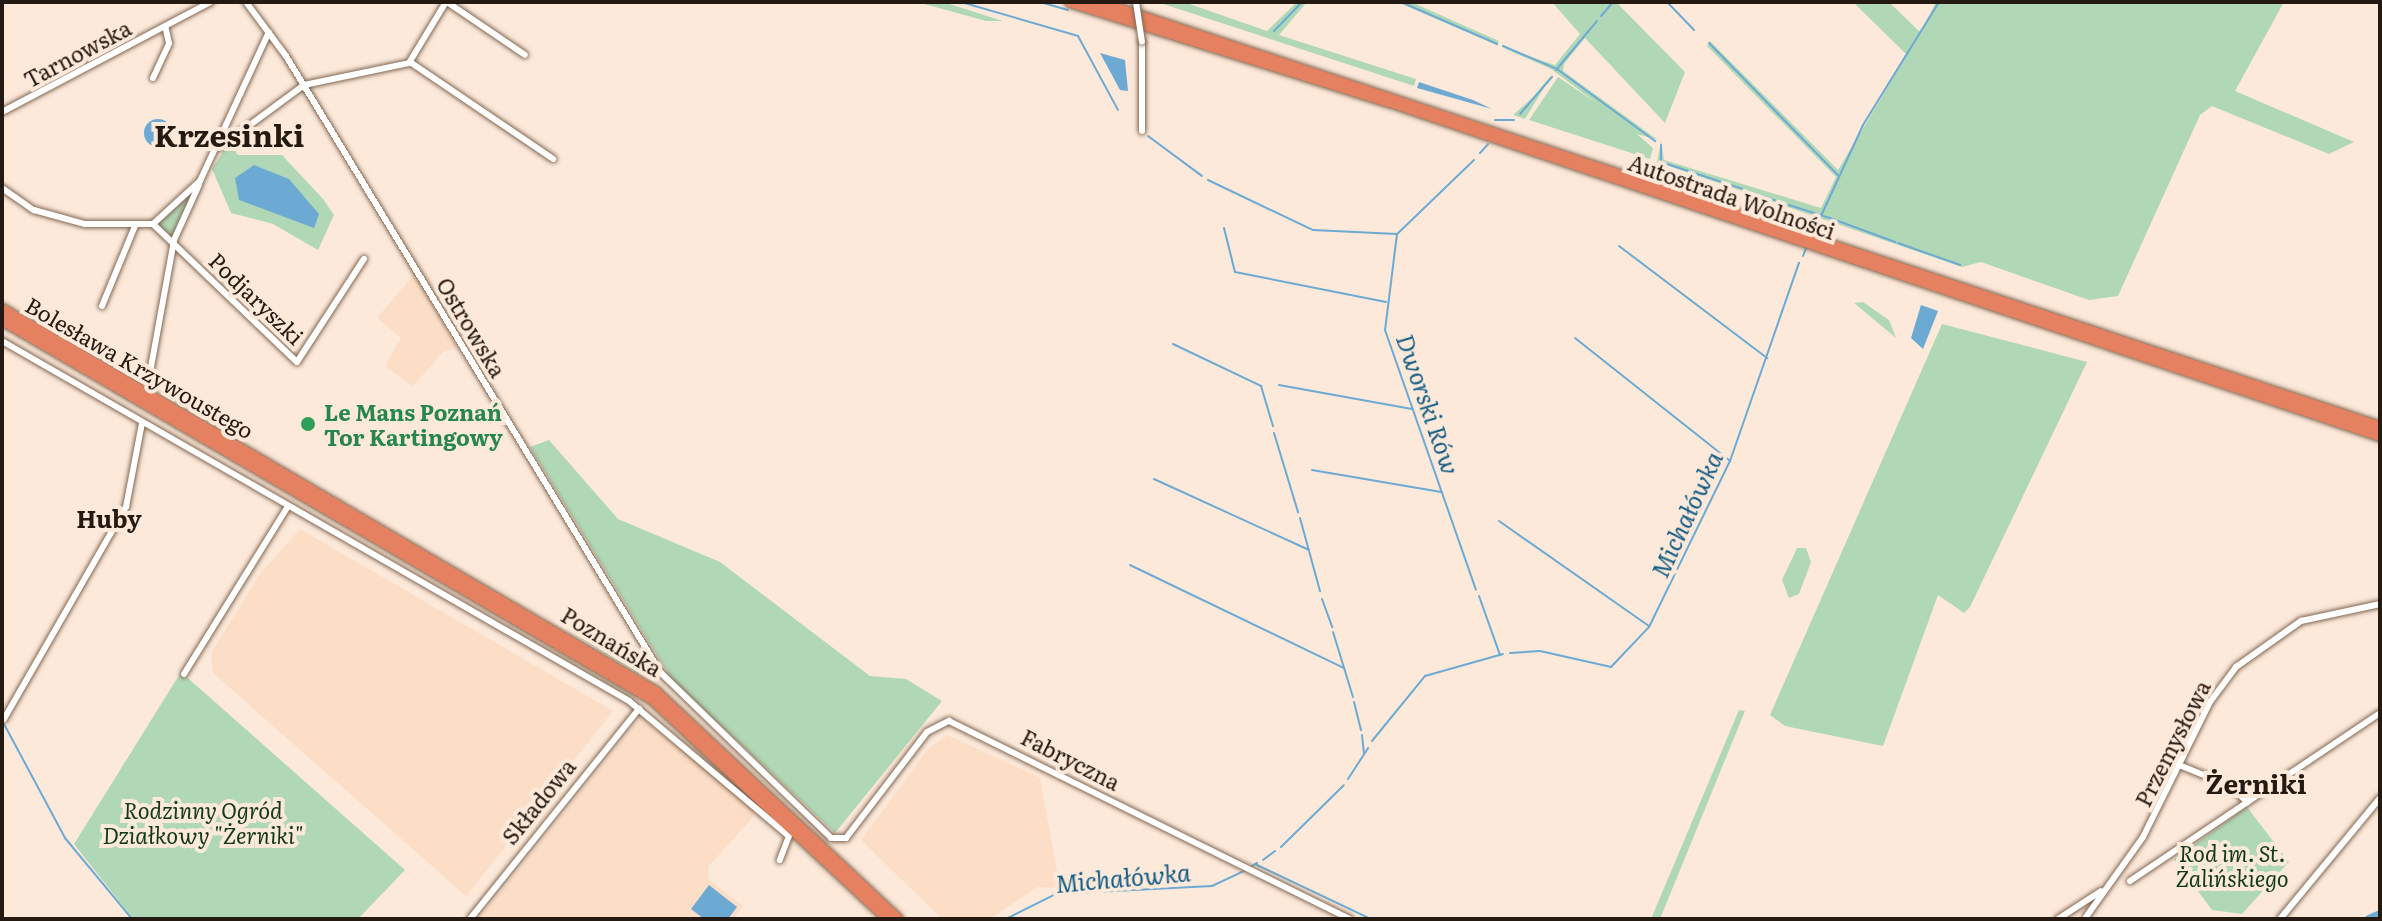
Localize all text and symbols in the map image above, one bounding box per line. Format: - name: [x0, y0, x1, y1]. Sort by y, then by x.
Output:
- street label: Tarnowska: [19, 14, 135, 92]
- district label: Krzesinki: [154, 116, 304, 152]
- street label: Autostrada Wolności: [1625, 148, 1839, 244]
- street label: Podjaryszki: [204, 247, 310, 349]
- street label: Ostrowska: [432, 272, 512, 382]
- street label: Bolesława Krzywoustego: [21, 291, 259, 443]
- water label: Dworski Rów: [1391, 330, 1467, 478]
- place label: Le Mans Poznań Tor Kartingowy: [324, 398, 503, 450]
- marker: Le Mans Poznań Tor Kartingowy: [299, 415, 317, 433]
- water label: Michałówka: [1644, 446, 1728, 582]
- district label: Huby: [76, 504, 142, 532]
- street label: Poznańska: [557, 601, 667, 681]
- street label: Przemysłowa: [2129, 675, 2215, 811]
- street label: Fabryczna: [1017, 723, 1125, 795]
- street label: Składowa: [496, 753, 580, 849]
- district label: Żerniki: [2206, 767, 2306, 799]
- park label: Rodzinny Ogród Działkowy "Żerniki": [103, 796, 303, 848]
- park label: Rod im. St. Żalińskiego: [2175, 839, 2289, 890]
- water label: Michałówka: [1054, 857, 1192, 897]

